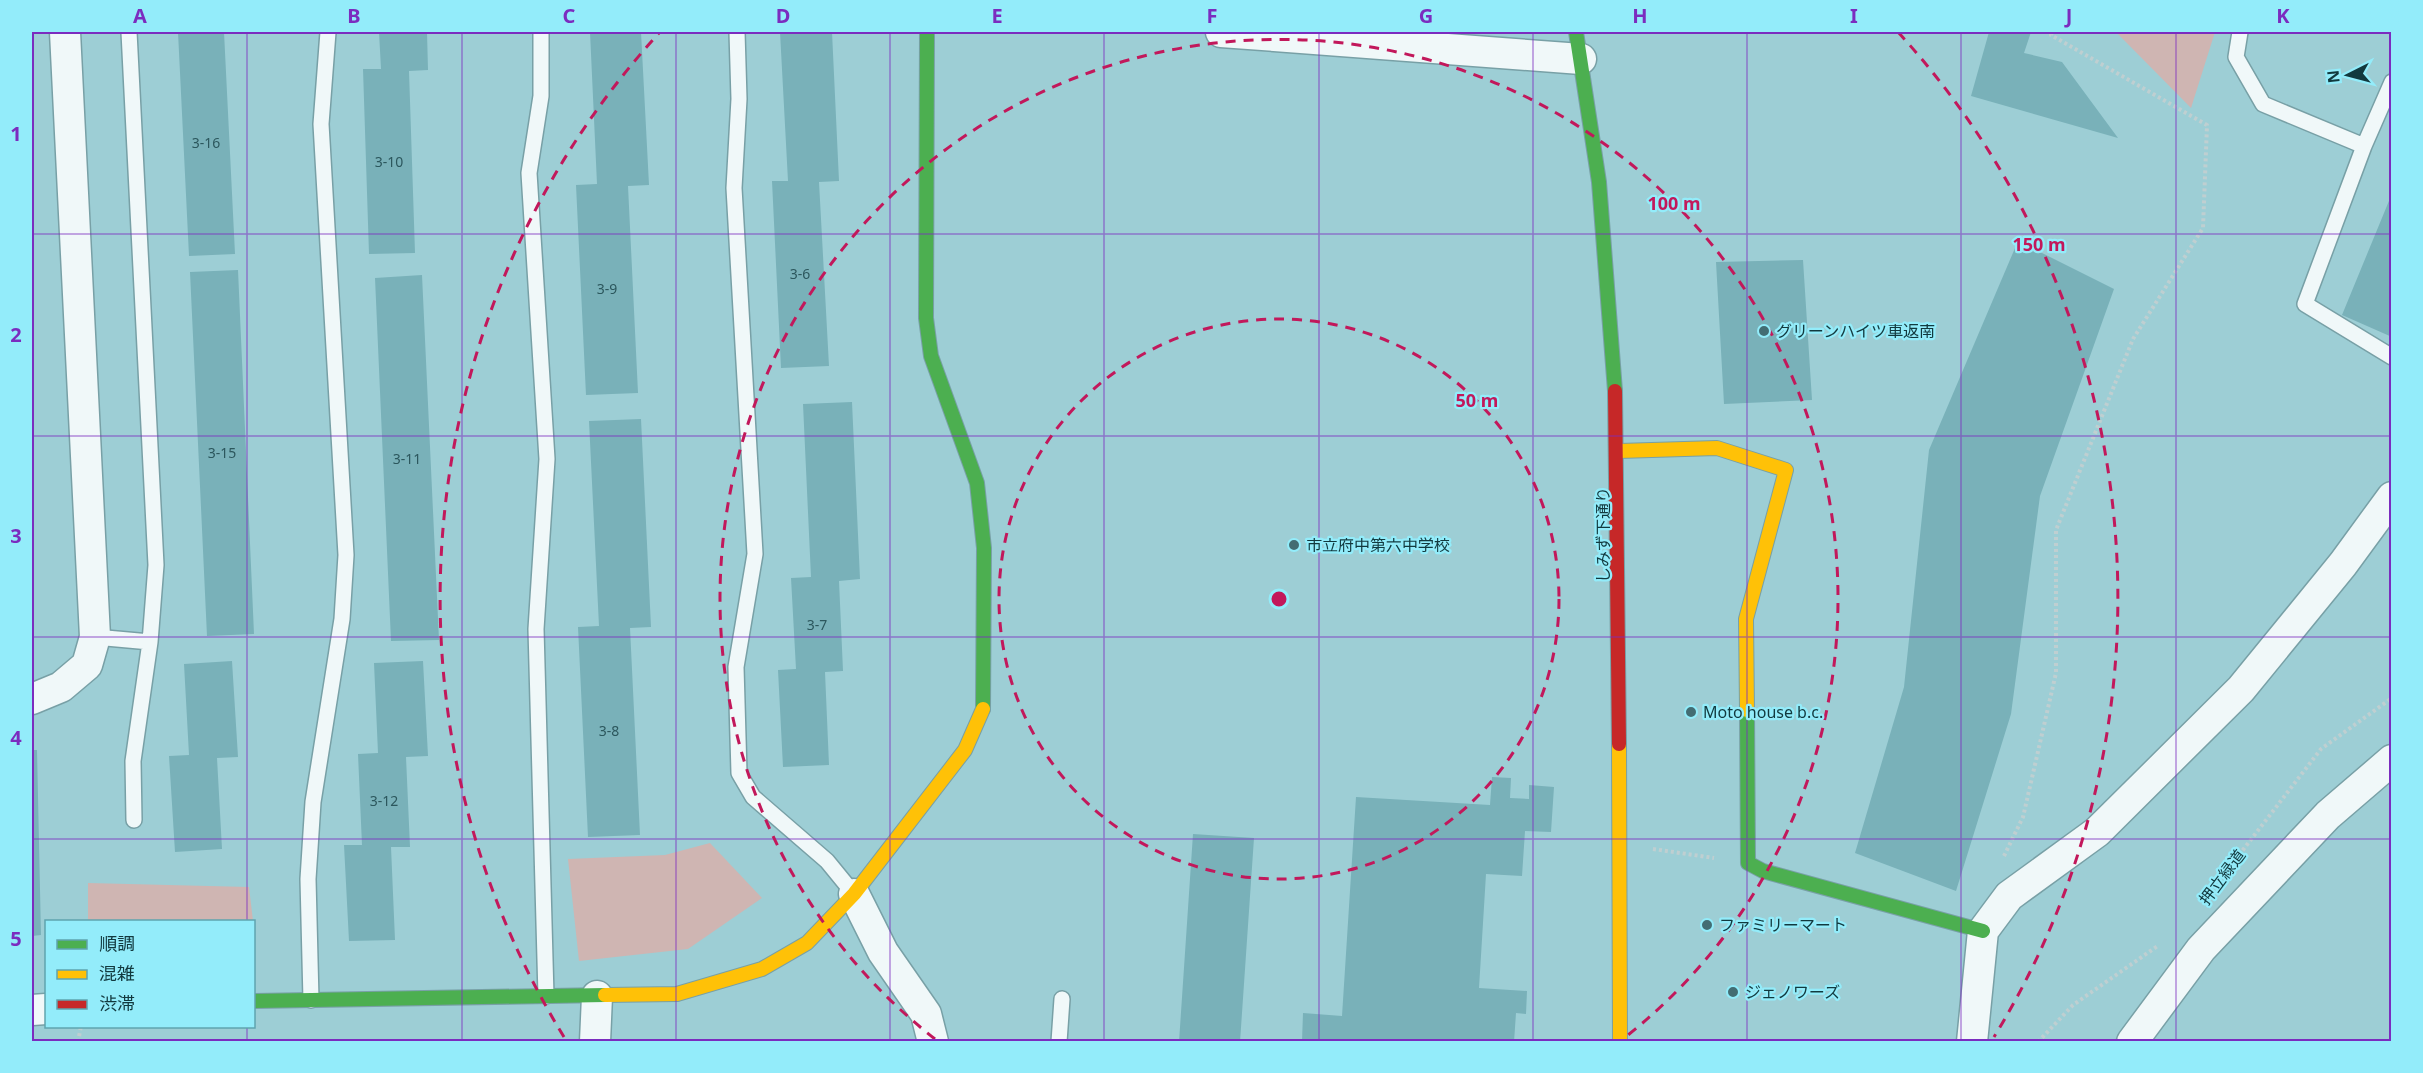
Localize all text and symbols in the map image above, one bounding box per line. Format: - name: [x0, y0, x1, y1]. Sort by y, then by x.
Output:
- text: A: [133, 2, 147, 29]
- text: B: [347, 2, 361, 29]
- text: C: [563, 2, 576, 29]
- text: D: [776, 2, 790, 29]
- text: E: [991, 2, 1003, 29]
- text: F: [1207, 2, 1217, 29]
- text: G: [1419, 2, 1433, 29]
- text: H: [1632, 2, 1648, 29]
- text: I: [1850, 2, 1858, 29]
- text: J: [2064, 2, 2072, 29]
- text: K: [2276, 2, 2290, 29]
- north arrow: [2318, 45, 2378, 105]
- text: N: [2321, 69, 2345, 84]
- text: 1: [10, 120, 22, 147]
- house number: 3-16: [192, 133, 220, 152]
- house number: 3-10: [375, 152, 403, 171]
- text: 100 m: [1647, 191, 1701, 215]
- text: 150 m: [2012, 232, 2066, 256]
- house number: 3-6: [790, 264, 810, 283]
- house number: 3-9: [597, 279, 617, 298]
- place label: グリーンハイツ車返南: [1776, 320, 1935, 342]
- text: 2: [10, 321, 22, 348]
- marker: グリーンハイツ車返南: [1757, 324, 1771, 338]
- text: 50 m: [1456, 388, 1498, 412]
- house number: 3-15: [208, 443, 236, 462]
- house number: 3-11: [393, 449, 421, 468]
- street label: しみず下通り: [1592, 487, 1614, 583]
- text: 3: [10, 522, 22, 549]
- place label: 市立府中第六中学校: [1306, 534, 1450, 556]
- marker: 市立府中第六中学校: [1287, 538, 1301, 552]
- centre of rings: [1269, 589, 1289, 609]
- house number: 3-7: [807, 615, 827, 634]
- place label: Moto house b.c.: [1703, 701, 1823, 723]
- marker: Moto house b.c.: [1684, 705, 1698, 719]
- house number: 3-8: [599, 721, 619, 740]
- text: 4: [10, 724, 22, 751]
- house number: 3-12: [370, 791, 398, 810]
- street label: 押立緑道: [2194, 845, 2250, 909]
- place label: ファミリーマート: [1719, 914, 1847, 936]
- marker: ファミリーマート: [1700, 918, 1714, 932]
- legend: [45, 920, 255, 1028]
- text: 5: [10, 925, 22, 952]
- text: 順調: [99, 931, 135, 955]
- text: 混雑: [99, 961, 135, 985]
- place label: ジェノワーズ: [1745, 981, 1840, 1003]
- marker: ジェノワーズ: [1726, 985, 1740, 999]
- text: 渋滞: [99, 991, 135, 1015]

